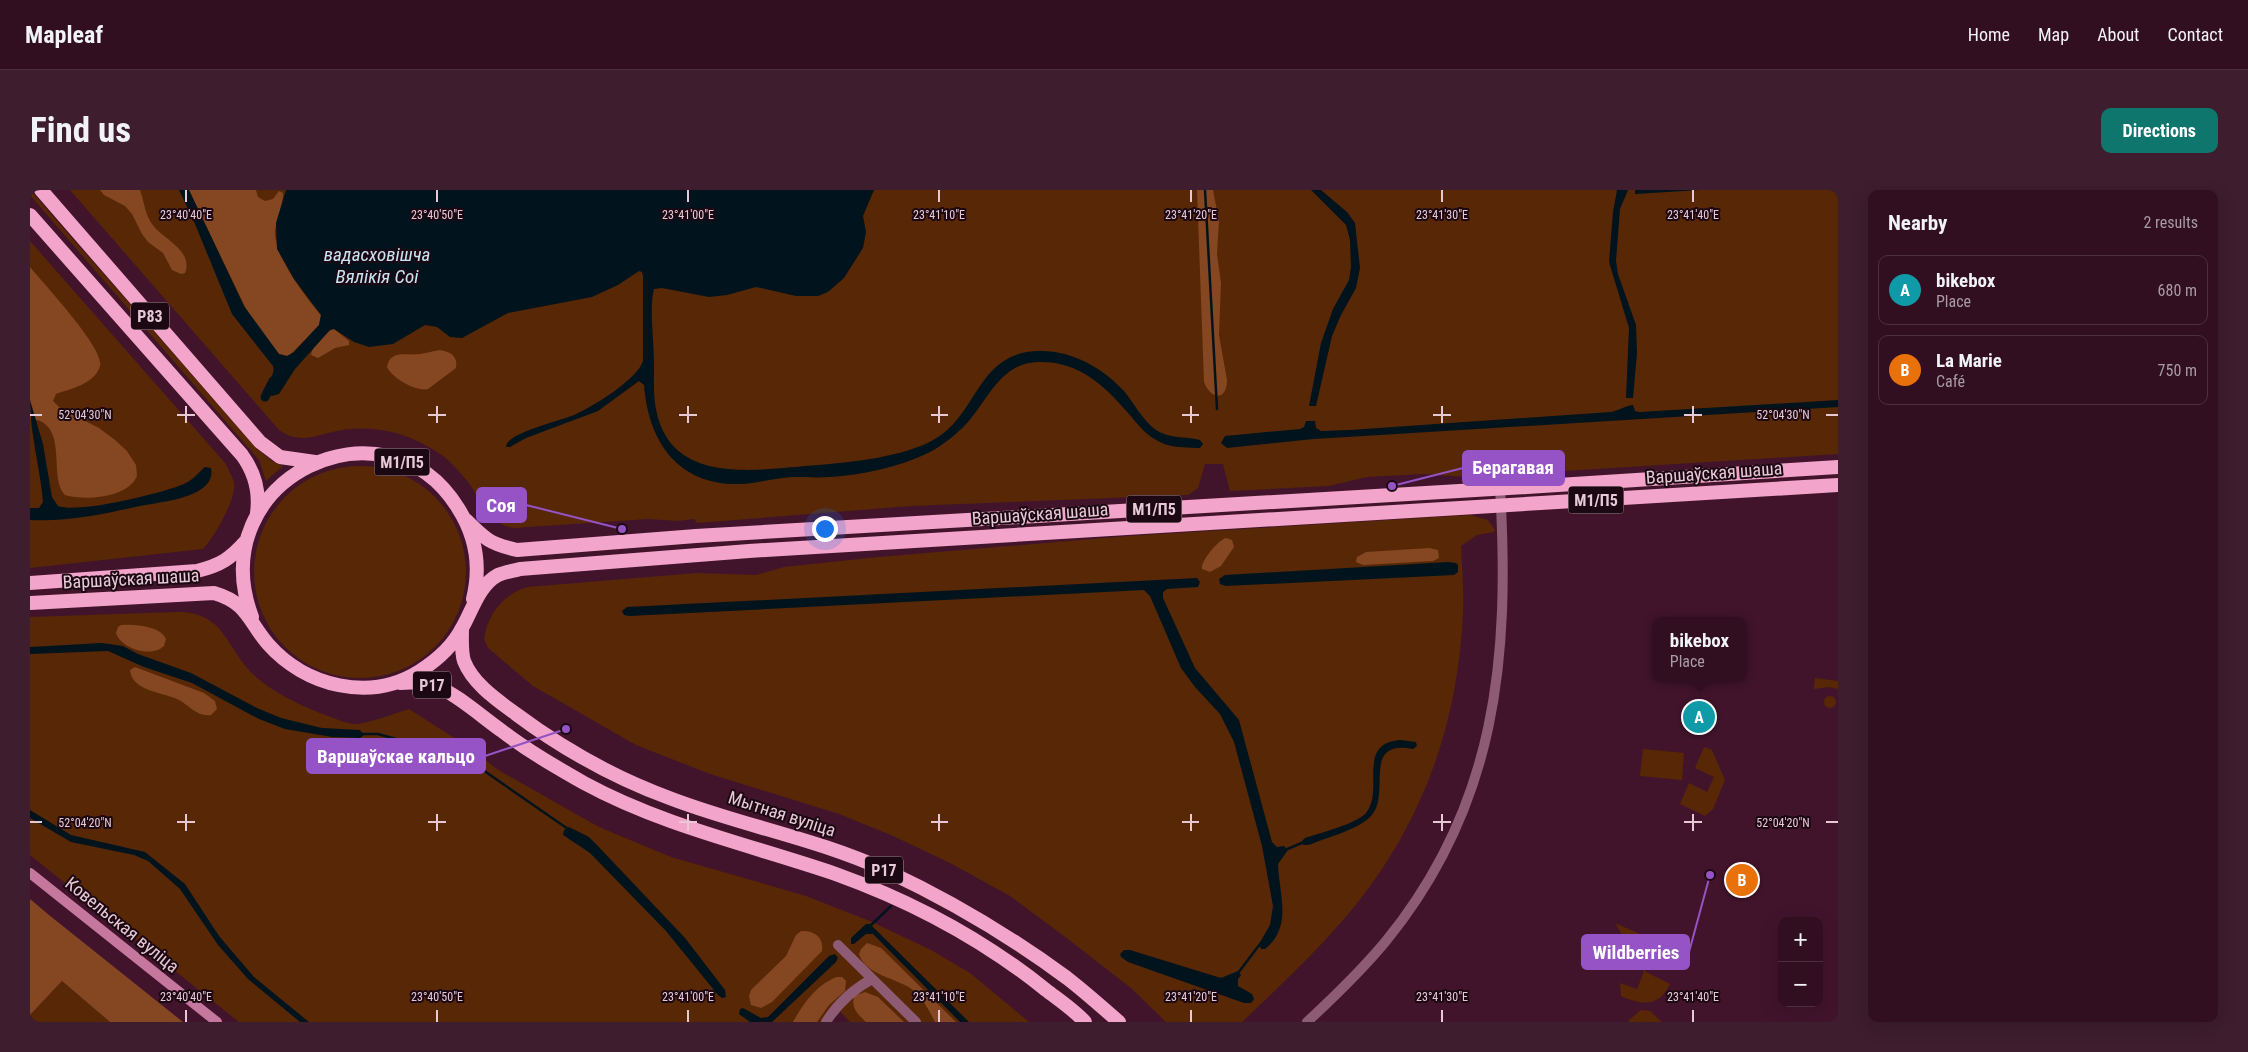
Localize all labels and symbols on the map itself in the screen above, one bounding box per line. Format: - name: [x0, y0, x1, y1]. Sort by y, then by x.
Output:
- text: 23°40'40"E: [160, 208, 212, 222]
- text: 23°40'50"E: [411, 208, 463, 222]
- text: 23°41'00"E: [662, 208, 714, 222]
- text: 23°41'10"E: [913, 208, 965, 222]
- text: 23°41'20"E: [1165, 208, 1217, 222]
- text: 23°41'30"E: [1416, 208, 1468, 222]
- text: 23°41'40"E: [1667, 208, 1719, 222]
- water label: вадасховішча Вялікія Соі: [324, 243, 430, 288]
- road number: Р83: [131, 302, 169, 330]
- text: 52°04'30"N: [58, 408, 112, 422]
- text: 52°04'30"N: [1756, 408, 1810, 422]
- road number: М1/П5: [374, 448, 430, 476]
- callout: Берагавая: [1463, 451, 1564, 485]
- text: Берагавая: [1472, 456, 1554, 479]
- street label: Варшаўская шаша: [1645, 457, 1783, 488]
- road number: М1/П5: [1568, 486, 1624, 514]
- callout: Соя: [477, 488, 526, 522]
- text: Соя: [486, 494, 516, 517]
- road number: М1/П5: [1126, 496, 1182, 522]
- street label: Варшаўская шаша: [971, 498, 1109, 529]
- your location: [812, 516, 838, 542]
- street label: Варшаўская шаша: [62, 564, 200, 593]
- road number: Р17: [413, 672, 451, 698]
- pin: A: [1683, 698, 1715, 736]
- callout: Варшаўскае кальцо: [307, 739, 485, 773]
- text: Варшаўскае кальцо: [317, 745, 475, 768]
- street label: Мытная вуліца: [726, 786, 838, 841]
- text: 52°04'20"N: [58, 816, 112, 830]
- text: 52°04'20"N: [1756, 816, 1810, 830]
- road number: Р17: [865, 856, 903, 884]
- pin: B: [1726, 861, 1758, 899]
- street label: Ковельская вуліца: [61, 872, 183, 977]
- callout: Wildberries: [1582, 935, 1689, 969]
- text: Wildberries: [1593, 941, 1679, 964]
- text: 23°40'40"E: [160, 990, 212, 1004]
- text: 23°40'50"E: [411, 990, 463, 1004]
- text: 23°41'00"E: [662, 990, 714, 1004]
- text: 23°41'10"E: [913, 990, 965, 1004]
- text: 23°41'20"E: [1165, 990, 1217, 1004]
- text: 23°41'30"E: [1416, 990, 1468, 1004]
- text: 23°41'40"E: [1667, 990, 1719, 1004]

